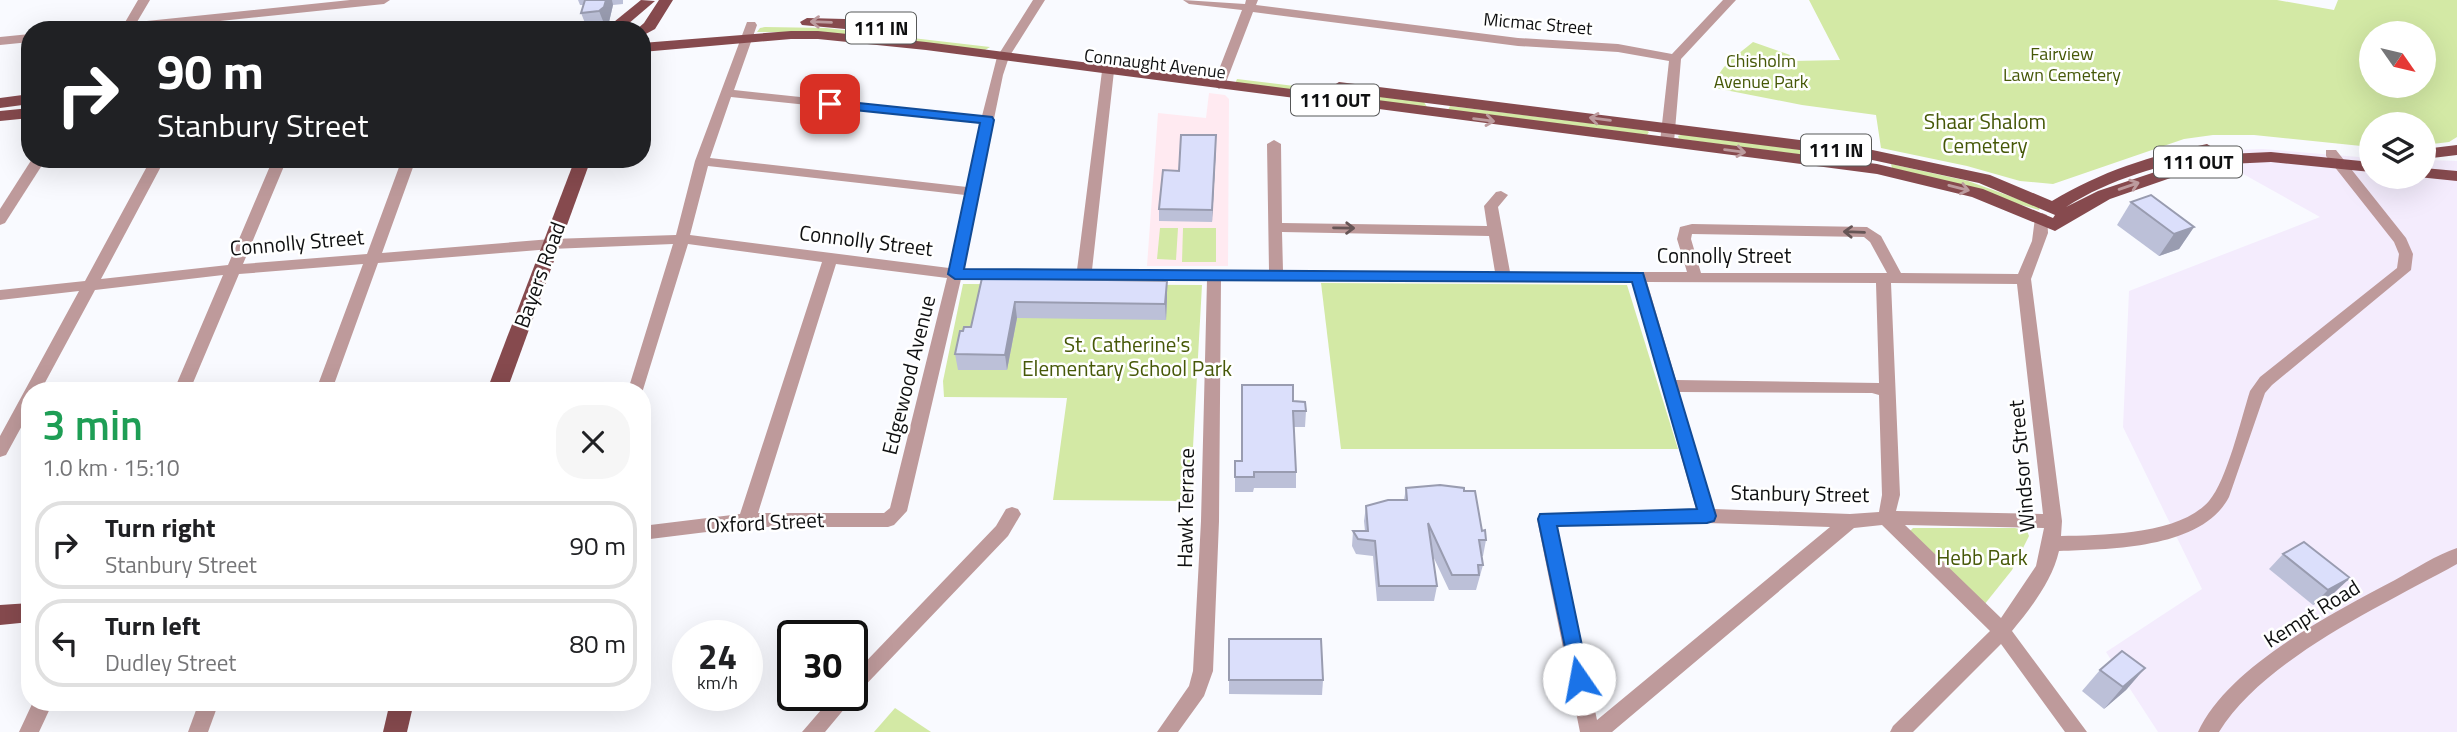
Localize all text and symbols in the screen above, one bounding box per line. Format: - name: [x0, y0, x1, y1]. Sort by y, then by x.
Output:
- street label: Micmac Street: [1482, 5, 1594, 42]
- road number: 111 IN: [846, 12, 916, 44]
- one-way arrow: [810, 16, 833, 29]
- north arrow: [2359, 21, 2436, 98]
- map controls: [2359, 21, 2436, 189]
- text: 90 m: [157, 33, 264, 108]
- park label: Fairview Lawn Cemetery: [2003, 40, 2121, 88]
- street label: Connaught Avenue: [1083, 41, 1227, 86]
- park label: Chisholm Avenue Park: [1714, 47, 1809, 95]
- icon: right: [42, 49, 133, 140]
- pin: [800, 74, 860, 134]
- icon: arrive: [811, 85, 849, 123]
- road number: 111 OUT: [1291, 85, 1379, 116]
- text: Stanbury Street: [157, 101, 368, 149]
- park label: Shaar Shalom Cemetery: [1924, 105, 2046, 161]
- button: layers: [2359, 112, 2436, 189]
- one-way arrow: [1472, 113, 1495, 126]
- one-way arrow: [1589, 113, 1611, 126]
- road number: 111 IN: [1801, 134, 1871, 166]
- one-way arrow: [1723, 145, 1745, 158]
- road number: 111 OUT: [2154, 146, 2242, 178]
- one-way arrow: [2117, 179, 2139, 191]
- one-way arrow: [1947, 182, 1970, 195]
- street label: Connolly Street: [797, 216, 935, 264]
- street label: Bayers Road: [505, 217, 573, 332]
- street label: Connolly Street: [229, 220, 366, 264]
- one-way arrow: [1332, 221, 1355, 235]
- one-way arrow: [1842, 225, 1865, 239]
- street label: Connolly Street: [1657, 239, 1792, 271]
- street label: Edgewood Avenue: [873, 292, 943, 458]
- park label: St. Catherine's Elementary School Park: [1022, 328, 1232, 384]
- text: 3 min: [42, 392, 143, 456]
- street label: Windsor Street: [1999, 398, 2043, 533]
- button: close: [556, 405, 630, 479]
- street label: Hawk Terrace: [1168, 448, 1202, 568]
- text: 1.0 km · 15:10: [42, 450, 180, 485]
- street label: Stanbury Street: [1730, 476, 1870, 510]
- street label: Oxford Street: [705, 503, 825, 541]
- text: Turn right: [105, 508, 216, 547]
- icon: right: [46, 526, 84, 564]
- text: 90 m: [569, 526, 626, 565]
- park label: Hebb Park: [1936, 541, 2028, 573]
- text: Stanbury Street: [105, 547, 257, 582]
- street label: Kempt Road: [2257, 571, 2366, 655]
- text: Turn left: [105, 606, 200, 645]
- speed limit sign: 30: [777, 620, 868, 711]
- icon: left: [46, 624, 84, 662]
- text: 80 m: [569, 624, 626, 663]
- text: 24: [698, 629, 737, 683]
- position arrow: [1542, 642, 1616, 716]
- text: Dudley Street: [105, 645, 236, 680]
- text: km/h: [697, 669, 738, 696]

